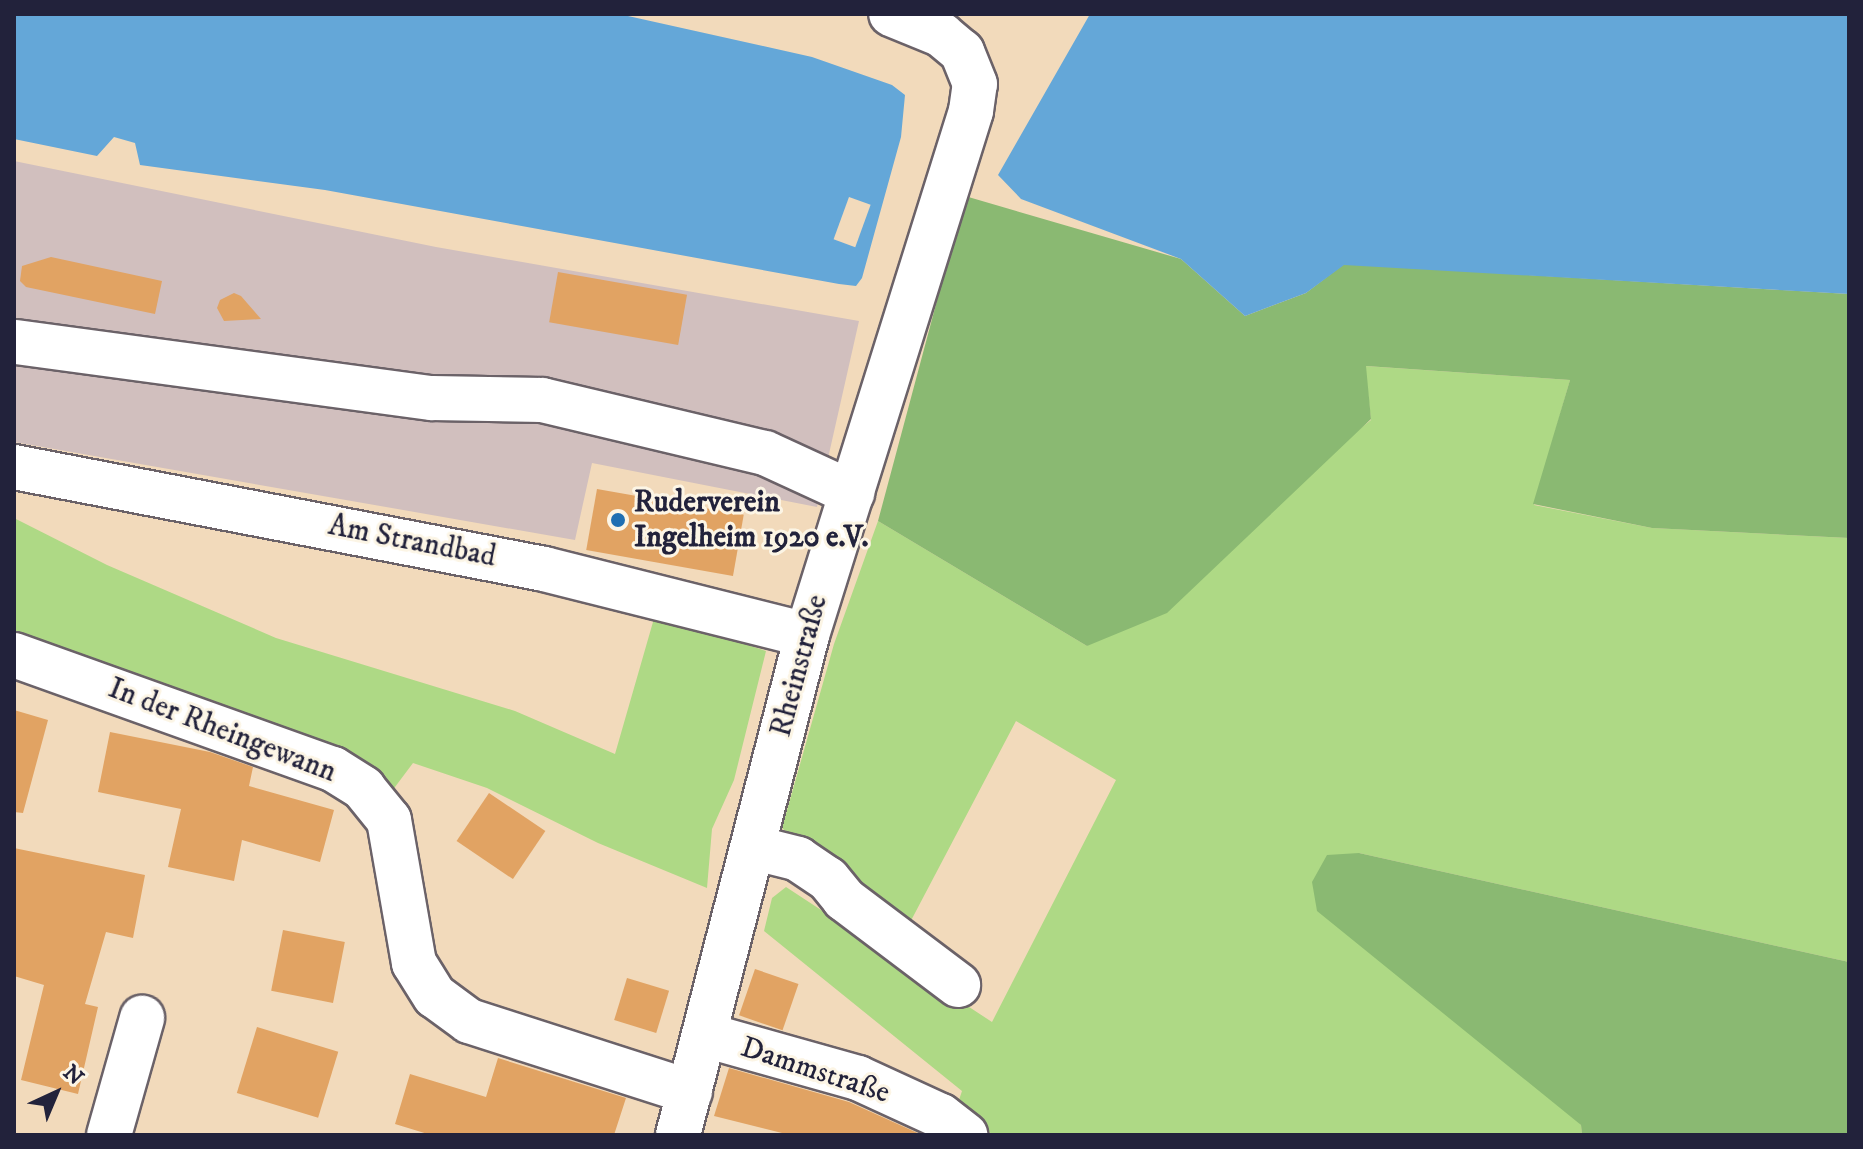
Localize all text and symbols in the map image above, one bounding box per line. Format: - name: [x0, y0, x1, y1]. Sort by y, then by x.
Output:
- place label: Ruderverein Ingelheim 1920 e.V.: [634, 485, 869, 556]
- street label: Am Strandbad: [325, 508, 499, 576]
- marker: Ruderverein Ingelheim 1920 e.V.: [609, 511, 627, 529]
- street label: Rheinstraße: [764, 591, 836, 741]
- street label: In der Rheingewann: [103, 671, 341, 791]
- street label: Dammstraße: [736, 1030, 894, 1112]
- north arrow: [16, 1053, 96, 1133]
- text: N: [57, 1059, 89, 1091]

